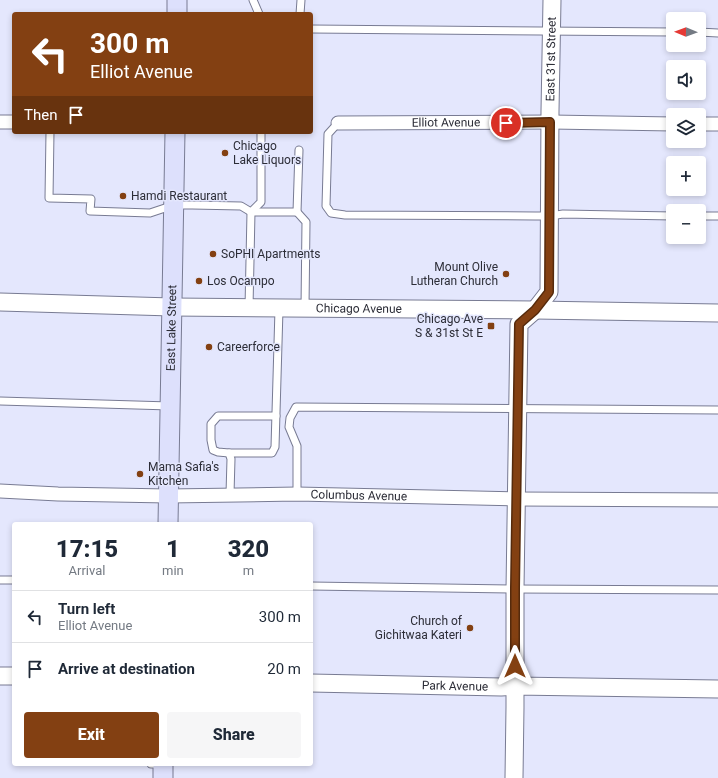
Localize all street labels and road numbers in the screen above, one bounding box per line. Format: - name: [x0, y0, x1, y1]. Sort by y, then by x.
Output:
- street label: East 31st Street: [543, 17, 559, 102]
- street label: Elliot Avenue: [412, 115, 480, 130]
- street label: East Lake Street: [164, 285, 179, 371]
- street label: Chicago Avenue: [316, 301, 402, 316]
- street label: Columbus Avenue: [310, 487, 407, 504]
- street label: Park Avenue: [422, 678, 488, 694]

